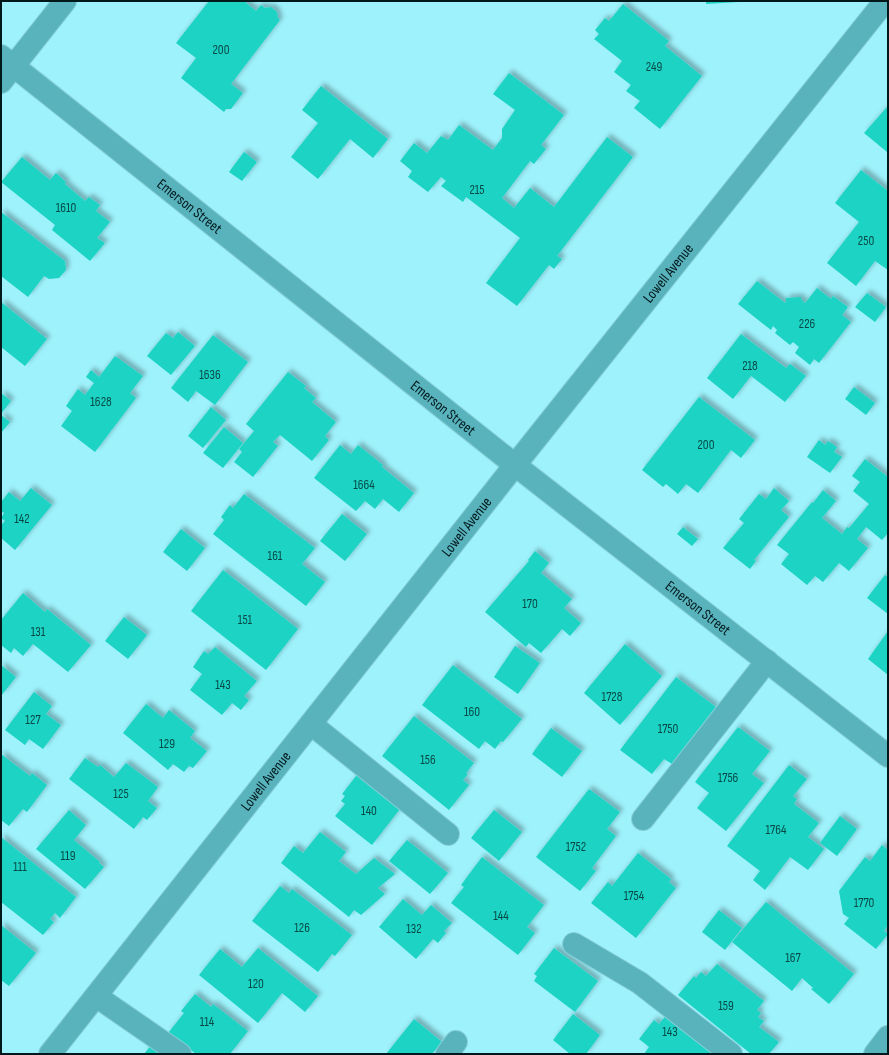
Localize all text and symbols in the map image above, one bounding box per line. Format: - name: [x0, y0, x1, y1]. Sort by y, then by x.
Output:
- house number: 200: [213, 42, 230, 58]
- house number: 249: [646, 59, 662, 75]
- street label: Emerson Street: [153, 174, 226, 238]
- house number: 215: [469, 182, 485, 198]
- house number: 1610: [56, 200, 76, 216]
- house number: 250: [858, 233, 874, 249]
- street label: Lowell Avenue: [639, 239, 698, 307]
- house number: 226: [799, 316, 816, 332]
- house number: 218: [742, 358, 758, 374]
- house number: 1636: [199, 367, 221, 383]
- street label: Emerson Street: [407, 376, 480, 440]
- house number: 1628: [90, 394, 112, 410]
- house number: 200: [698, 437, 715, 453]
- house number: 1664: [353, 477, 375, 493]
- street label: Lowell Avenue: [437, 493, 496, 560]
- house number: 142: [14, 511, 30, 527]
- house number: 161: [268, 548, 283, 564]
- street label: Emerson Street: [661, 576, 735, 640]
- house number: 170: [522, 596, 538, 612]
- house number: 151: [238, 612, 253, 628]
- house number: 131: [31, 624, 46, 640]
- house number: 143: [215, 677, 231, 693]
- house number: 1728: [602, 689, 623, 705]
- house number: 160: [464, 704, 480, 720]
- house number: 127: [25, 712, 41, 728]
- house number: 1750: [658, 721, 679, 737]
- house number: 129: [159, 736, 175, 752]
- street label: Lowell Avenue: [236, 747, 295, 814]
- house number: 156: [420, 752, 436, 768]
- house number: 1756: [718, 770, 739, 786]
- house number: 125: [113, 786, 129, 802]
- house number: 140: [361, 803, 377, 819]
- house number: 1764: [765, 822, 787, 838]
- house number: 1752: [566, 839, 586, 855]
- house number: 119: [61, 848, 76, 864]
- house number: 111: [13, 859, 27, 875]
- house number: 1754: [624, 888, 645, 904]
- house number: 1770: [854, 895, 875, 911]
- house number: 144: [493, 908, 509, 924]
- house number: 126: [294, 920, 310, 936]
- house number: 132: [406, 921, 422, 937]
- house number: 167: [785, 950, 802, 966]
- house number: 120: [248, 976, 264, 992]
- house number: 159: [718, 998, 734, 1014]
- house number: 114: [200, 1014, 215, 1030]
- house number: 143: [662, 1024, 678, 1040]

